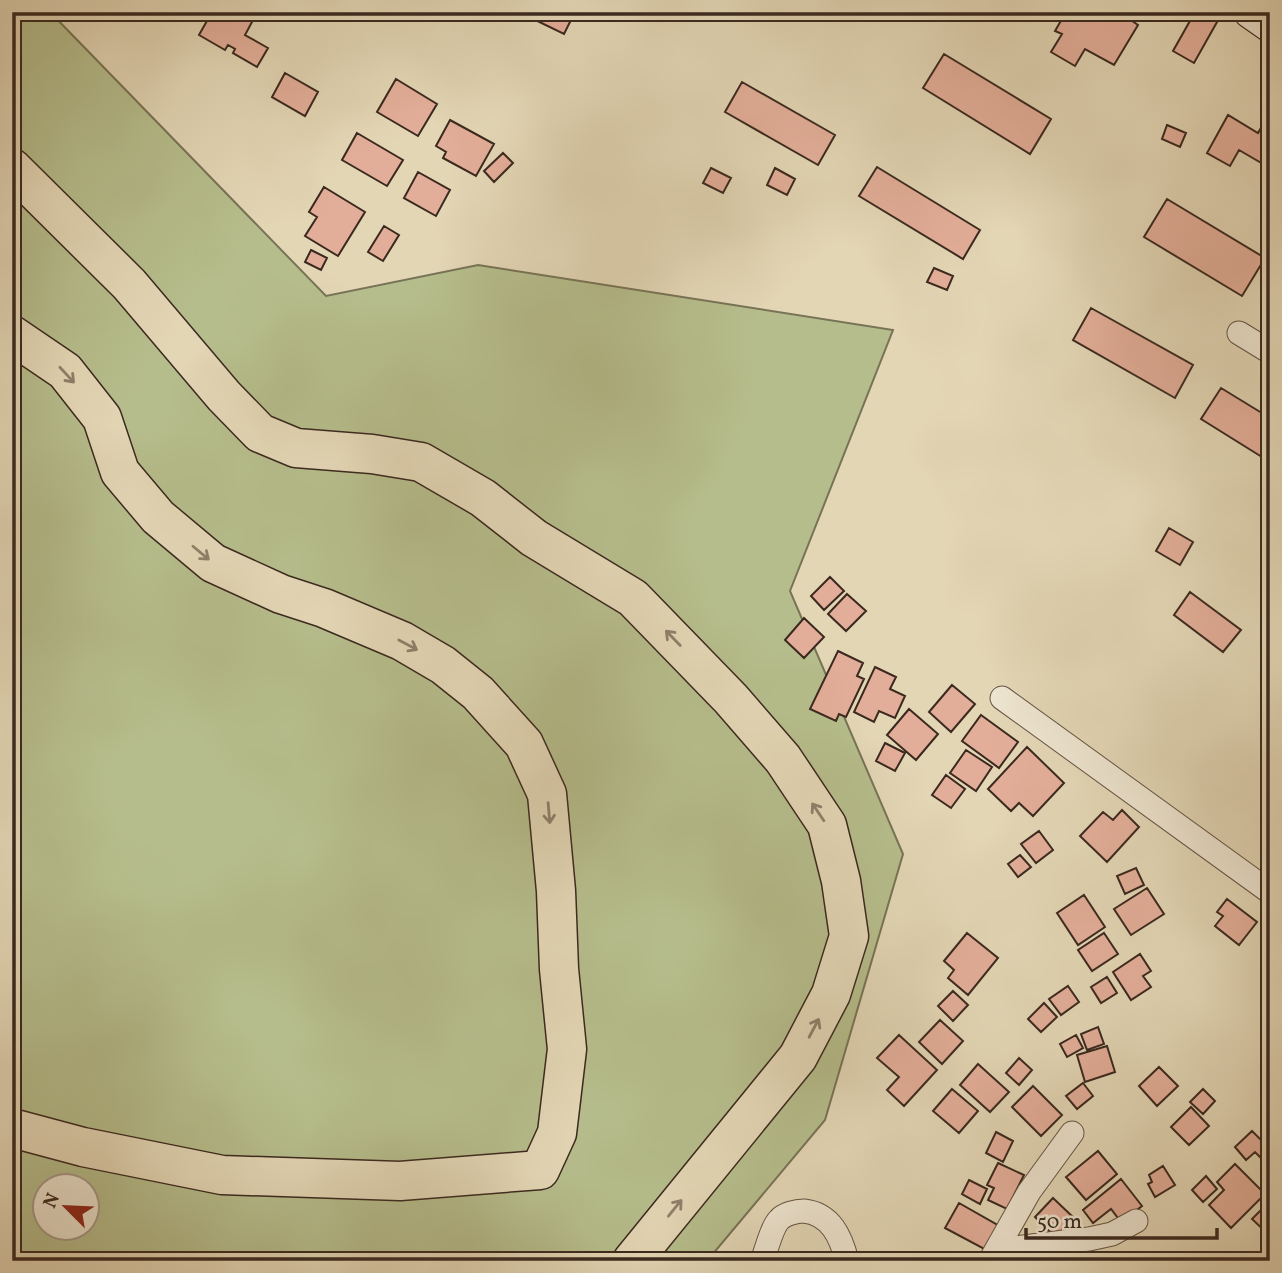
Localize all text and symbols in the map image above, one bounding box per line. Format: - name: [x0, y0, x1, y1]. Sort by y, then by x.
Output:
- one-way arrow: [59, 366, 76, 383]
- one-way arrow: [192, 545, 210, 561]
- one-way arrow: [664, 630, 681, 647]
- one-way arrow: [398, 638, 418, 652]
- one-way arrow: [543, 801, 556, 824]
- one-way arrow: [811, 803, 825, 823]
- one-way arrow: [807, 1018, 821, 1039]
- north arrow: [32, 1172, 102, 1242]
- text: N: [38, 1189, 67, 1212]
- scale bar: [1026, 1196, 1217, 1240]
- one-way arrow: [668, 1200, 683, 1218]
- text: 50 m: [1037, 1208, 1082, 1237]

